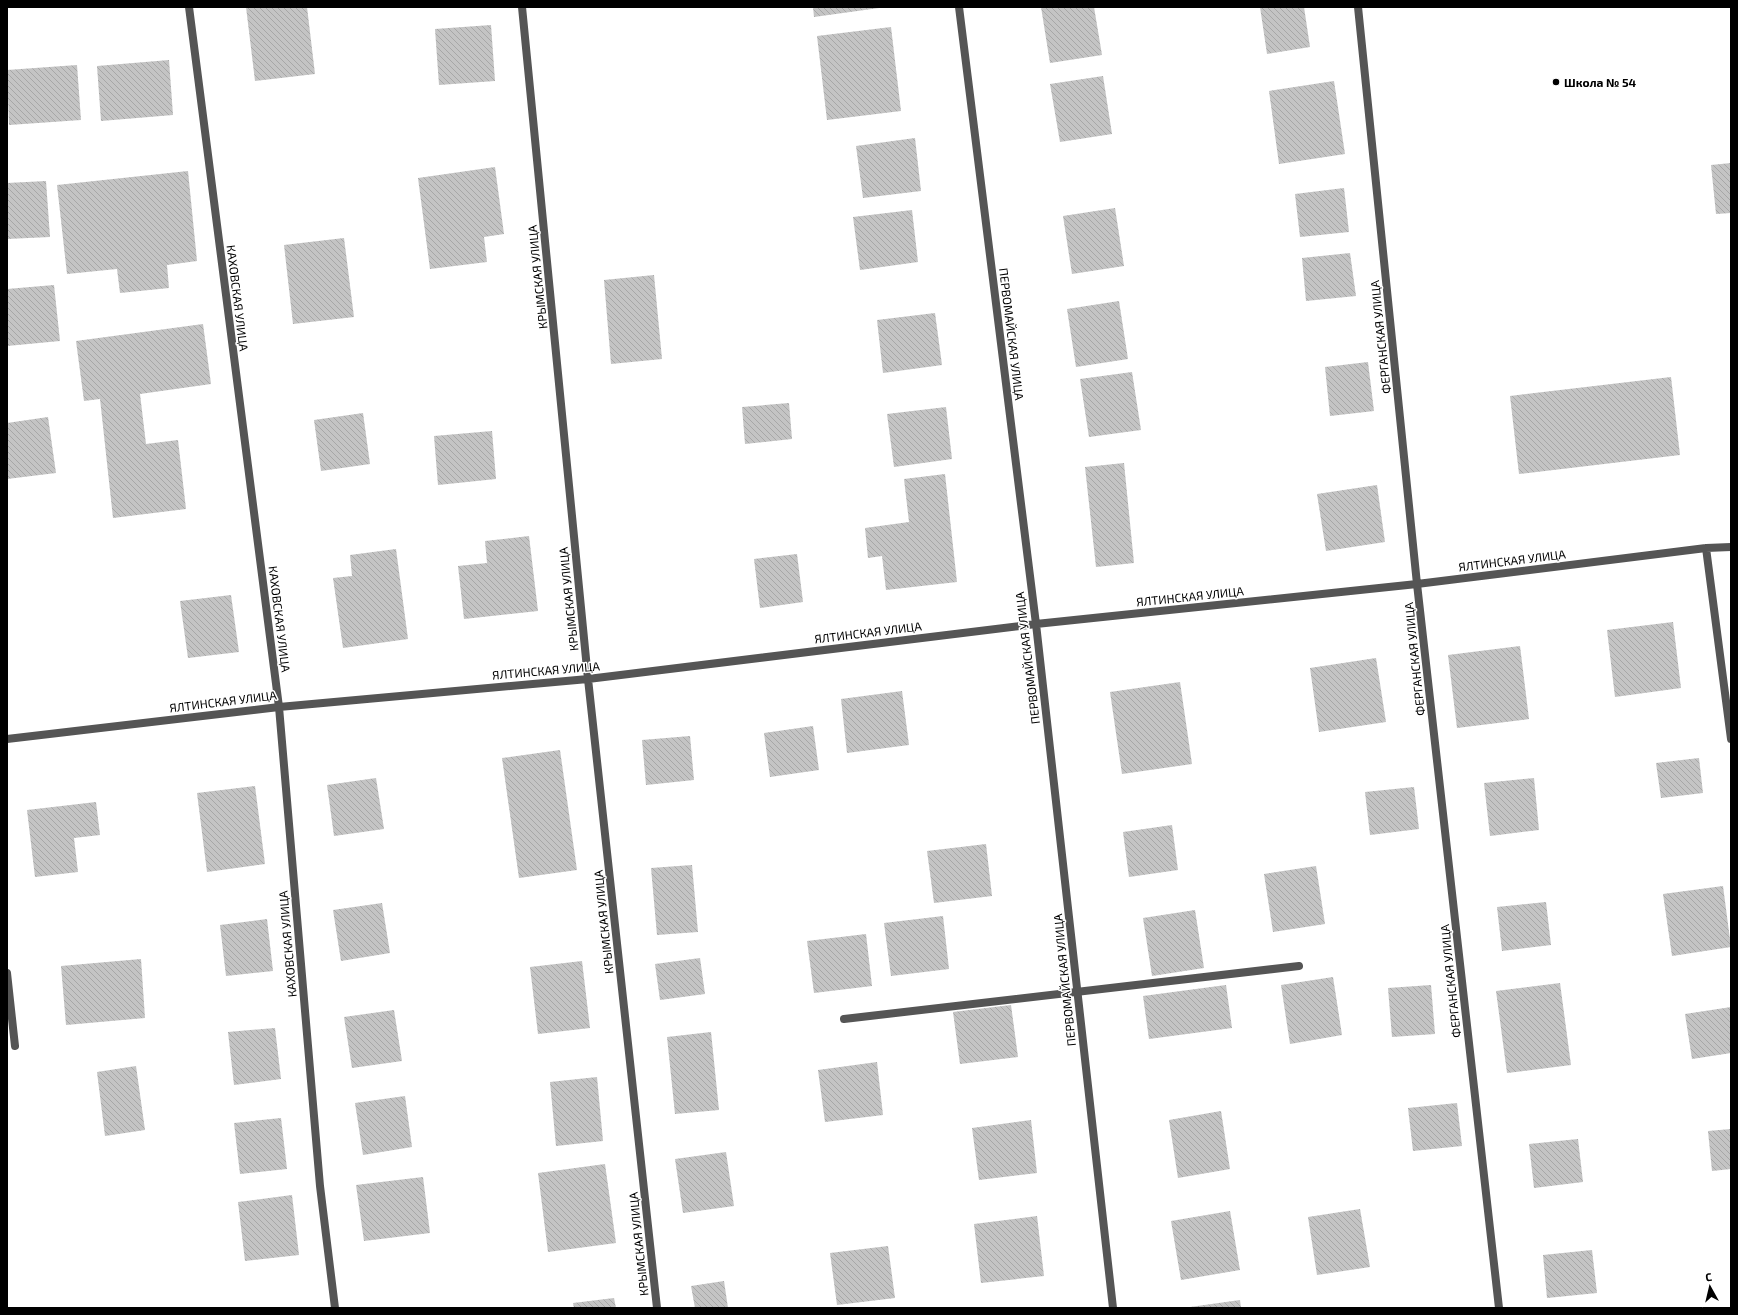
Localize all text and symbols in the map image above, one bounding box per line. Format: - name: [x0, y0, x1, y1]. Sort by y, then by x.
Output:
- place label: Школа № 54: [1564, 75, 1637, 89]
- marker: Школа № 54: [1551, 77, 1561, 87]
- street label: КРЫМСКАЯ УЛИЦА: [525, 224, 549, 330]
- street label: КАХОВСКАЯ УЛИЦА: [225, 244, 252, 352]
- street label: ПЕРВОМАЙСКАЯ УЛИЦА: [997, 267, 1027, 401]
- street label: ФЕРГАНСКАЯ УЛИЦА: [1367, 279, 1393, 394]
- street label: КРЫМСКАЯ УЛИЦА: [556, 546, 580, 652]
- street label: ЯЛТИНСКАЯ УЛИЦА: [1458, 546, 1567, 574]
- street label: КАХОВСКАЯ УЛИЦА: [267, 565, 294, 673]
- street label: ЯЛТИНСКАЯ УЛИЦА: [1136, 583, 1245, 609]
- street label: ПЕРВОМАЙСКАЯ УЛИЦА: [1012, 591, 1042, 725]
- street label: ФЕРГАНСКАЯ УЛИЦА: [1401, 601, 1427, 716]
- street label: ЯЛТИНСКАЯ УЛИЦА: [814, 618, 923, 646]
- street label: ЯЛТИНСКАЯ УЛИЦА: [492, 658, 601, 682]
- street label: ЯЛТИНСКАЯ УЛИЦА: [169, 687, 278, 715]
- street label: КРЫМСКАЯ УЛИЦА: [591, 869, 615, 975]
- street label: КАХОВСКАЯ УЛИЦА: [275, 890, 299, 998]
- street label: ПЕРВОМАЙСКАЯ УЛИЦА: [1050, 913, 1078, 1047]
- street label: ФЕРГАНСКАЯ УЛИЦА: [1437, 923, 1463, 1038]
- street label: КРЫМСКАЯ УЛИЦА: [626, 1191, 650, 1297]
- north arrow: [1690, 1267, 1730, 1307]
- text: С: [1704, 1270, 1713, 1283]

